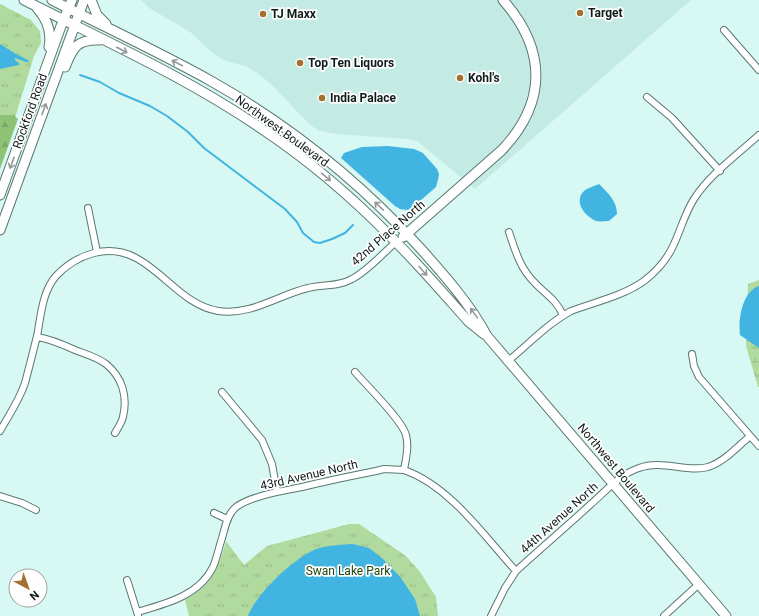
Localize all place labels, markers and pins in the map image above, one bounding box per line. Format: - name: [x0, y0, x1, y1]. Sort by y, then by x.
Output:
- place label: Target: [588, 6, 623, 20]
- place label: TJ Maxx: [271, 7, 317, 21]
- marker: Target: [575, 8, 585, 18]
- marker: TJ Maxx: [258, 9, 268, 19]
- place label: Top Ten Liquors: [308, 56, 394, 70]
- marker: Top Ten Liquors: [295, 58, 305, 68]
- place label: Kohl's: [468, 71, 500, 85]
- marker: Kohl's: [455, 73, 465, 83]
- place label: India Palace: [330, 91, 397, 105]
- marker: India Palace: [317, 93, 327, 103]

